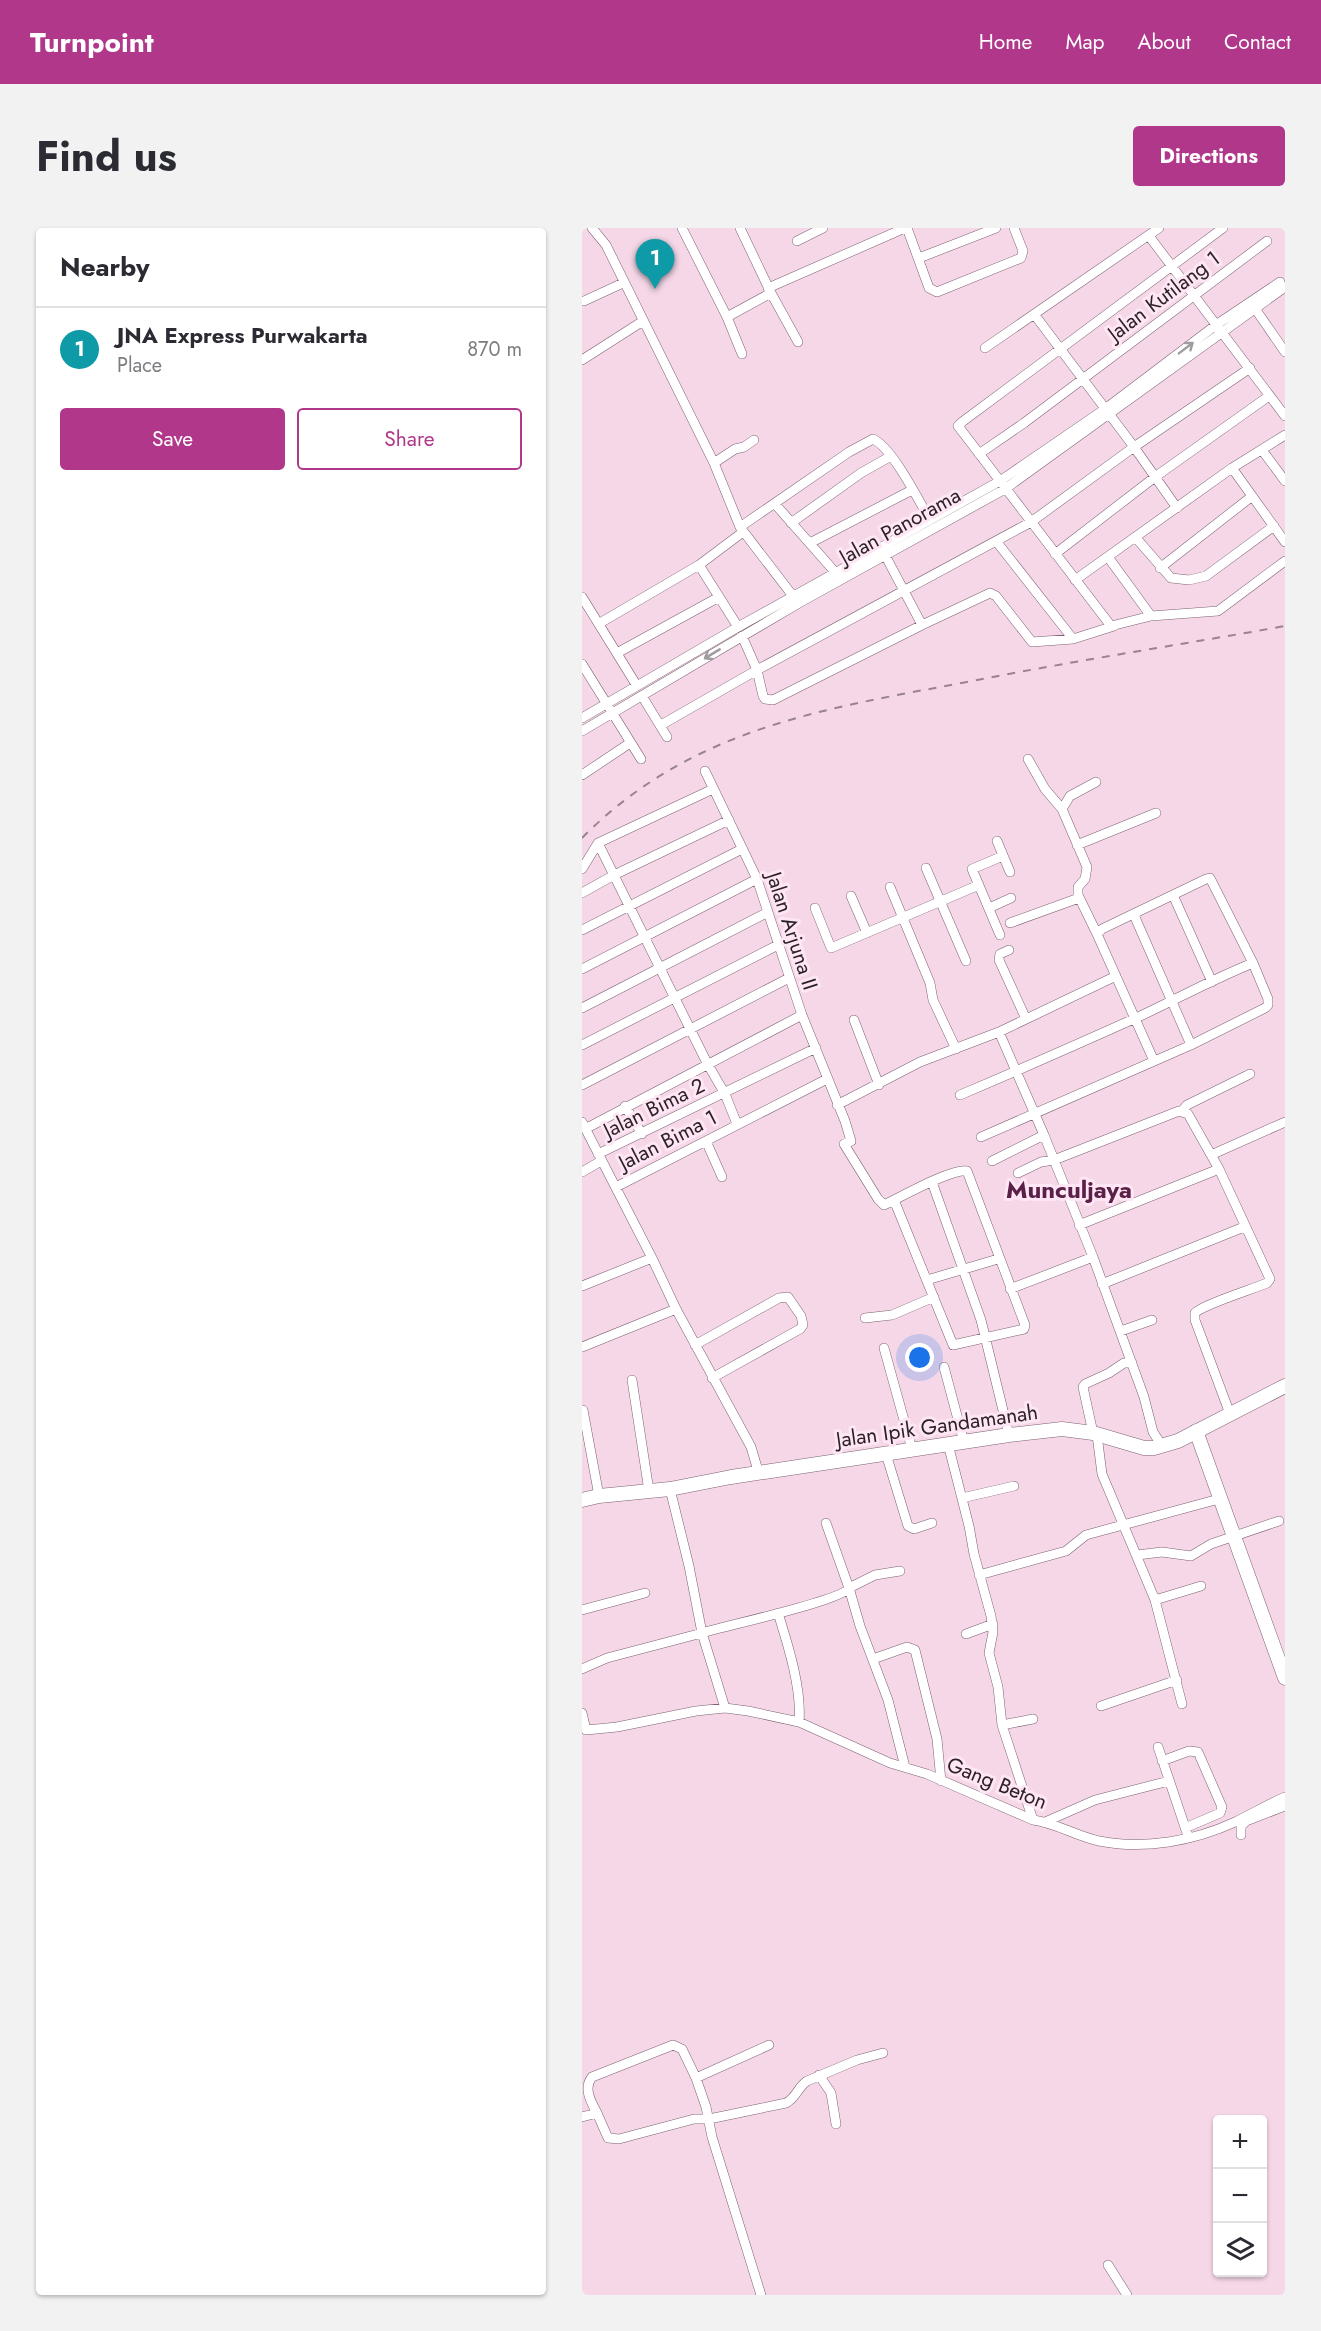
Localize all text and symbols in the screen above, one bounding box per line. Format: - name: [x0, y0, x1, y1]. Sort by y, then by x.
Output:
- text: Turnpoint: [30, 22, 154, 63]
- text: Home: [979, 27, 1032, 57]
- text: Map: [1065, 27, 1105, 57]
- text: About: [1138, 27, 1191, 57]
- text: Contact: [1224, 27, 1291, 57]
- text: Find us: [36, 126, 177, 187]
- button: Directions: [1133, 126, 1285, 186]
- pin: 1: [636, 239, 674, 289]
- street label: Jalan Kutilang 1: [1099, 244, 1226, 350]
- text: Nearby: [60, 248, 149, 286]
- text: JNA Express Purwakarta: [117, 319, 368, 351]
- text: 1: [74, 335, 85, 364]
- text: 870 m: [467, 335, 522, 364]
- one-way arrow: [1177, 341, 1193, 354]
- text: Place: [117, 351, 162, 380]
- button: Save: [60, 408, 285, 470]
- button: Share: [297, 408, 522, 470]
- street label: Jalan Panorama: [831, 480, 966, 573]
- one-way arrow: [704, 649, 721, 661]
- street label: Jalan Arjuna II: [758, 865, 825, 994]
- street label: Jalan Bima 2: [596, 1071, 710, 1147]
- street label: Jalan Bima 1: [611, 1102, 722, 1179]
- district label: Munculjaya: [1006, 1172, 1132, 1207]
- your location: [905, 1343, 934, 1372]
- street label: Jalan Ipik Gandamanah: [831, 1397, 1040, 1455]
- street label: Gang Beton: [942, 1749, 1052, 1817]
- map controls: [1213, 2115, 1267, 2277]
- button: +: [1213, 2115, 1267, 2169]
- button: −: [1213, 2169, 1267, 2223]
- button: layers: [1213, 2223, 1267, 2277]

